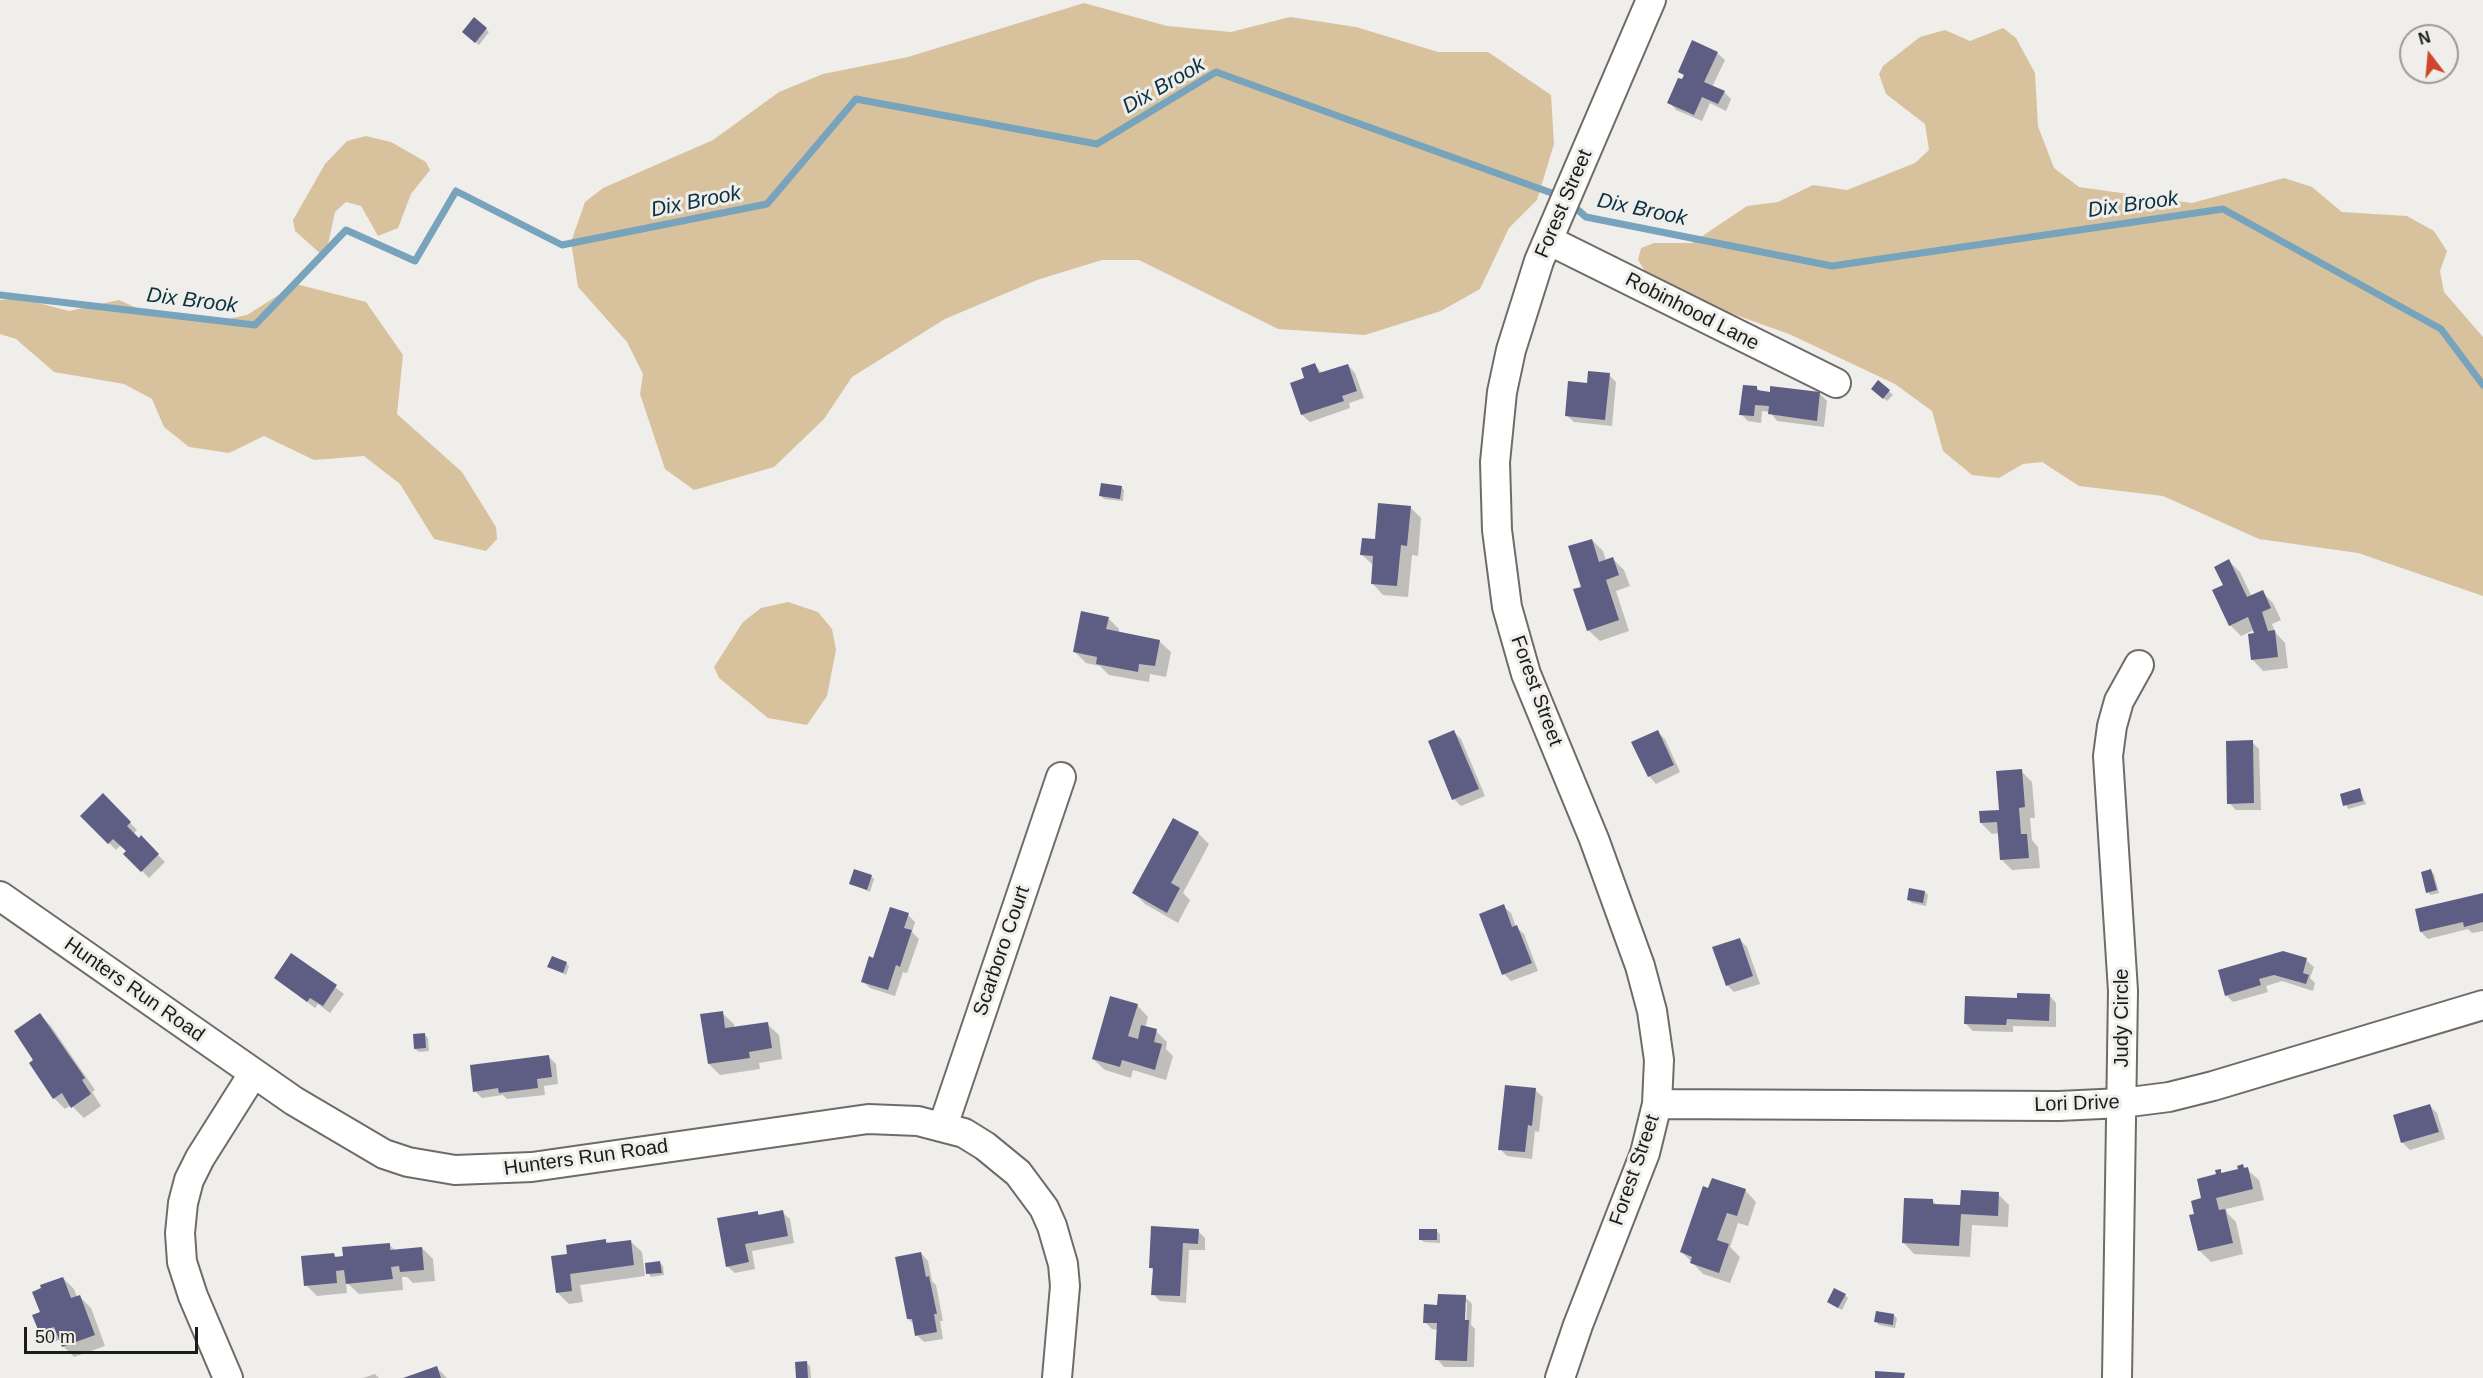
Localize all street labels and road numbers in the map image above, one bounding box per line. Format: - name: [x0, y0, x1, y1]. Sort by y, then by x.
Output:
- street label: Forest Street: [1530, 146, 1598, 262]
- street label: Robinhood Lane: [1621, 268, 1763, 356]
- street label: Forest Street: [1505, 633, 1567, 749]
- street label: Scarboro Court: [969, 883, 1035, 1019]
- street label: Hunters Run Road: [59, 933, 209, 1047]
- street label: Judy Circle: [2110, 969, 2134, 1067]
- street label: Lori Drive: [2034, 1091, 2120, 1117]
- street label: Forest Street: [1605, 1111, 1665, 1229]
- street label: Hunters Run Road: [502, 1135, 670, 1181]

